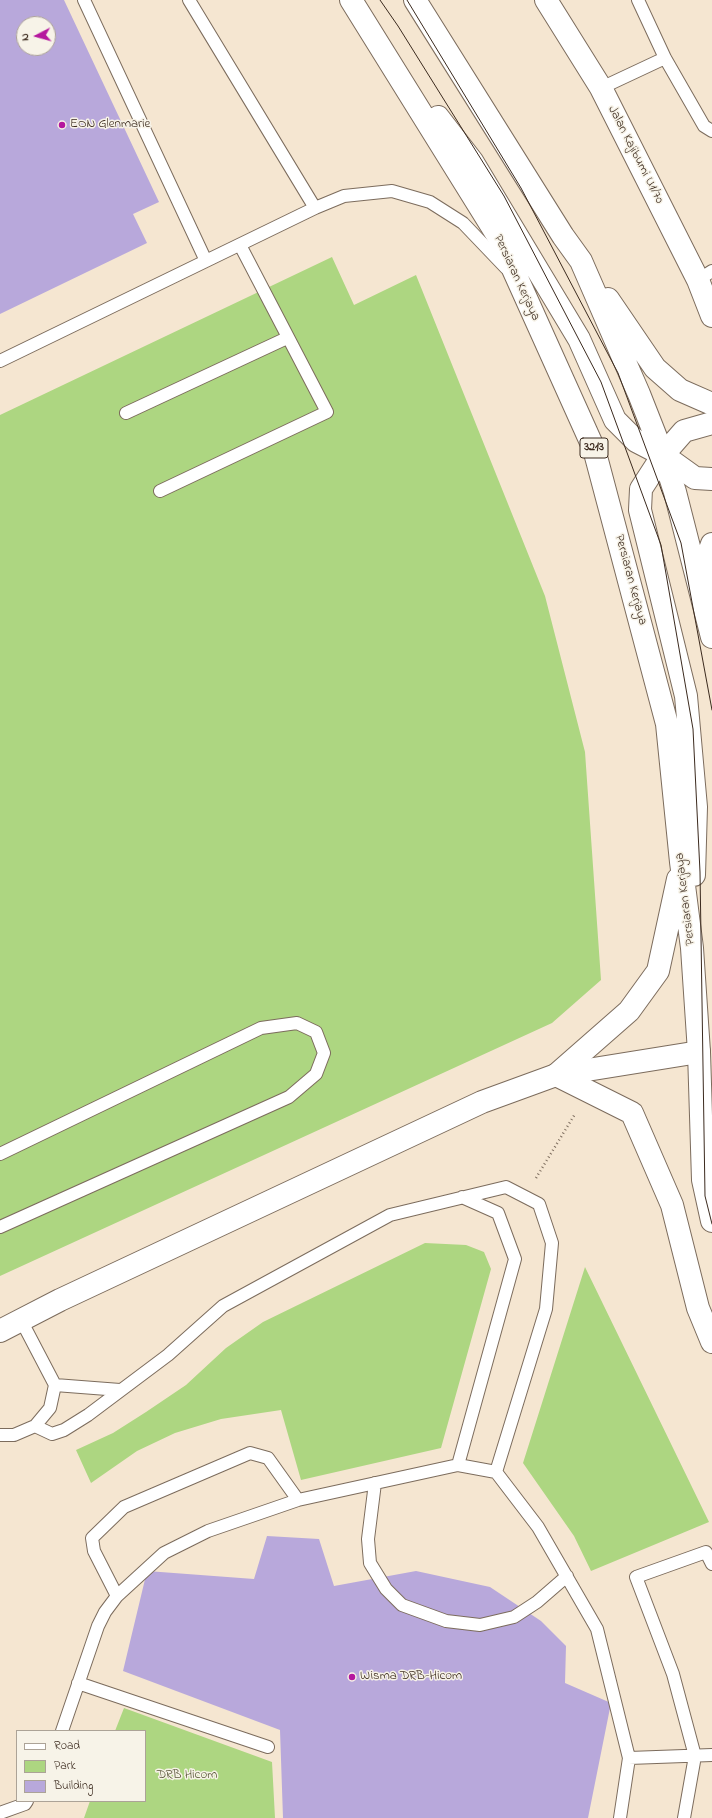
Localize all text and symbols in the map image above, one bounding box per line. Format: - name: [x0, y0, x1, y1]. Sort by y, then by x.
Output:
- north arrow: [16, 16, 56, 56]
- text: N: [17, 33, 33, 42]
- street label: Jalan Kajibumi U1/70: [604, 103, 666, 207]
- place label: EON Glenmarie: [70, 117, 150, 133]
- marker: EON Glenmarie: [57, 120, 67, 130]
- street label: Persiaran Kerjaya: [489, 232, 543, 324]
- road number: 3213: [580, 438, 608, 458]
- street label: Persiaran Kerjaya: [610, 533, 650, 627]
- street label: Persiaran Kerjaya: [673, 852, 699, 946]
- place label: Wisma DRB-Hicom: [360, 1669, 462, 1685]
- marker: Wisma DRB-Hicom: [347, 1672, 357, 1682]
- legend: [16, 1730, 146, 1802]
- text: Road: [54, 1737, 80, 1755]
- text: Park: [54, 1757, 76, 1775]
- park label: DRB Hicom: [157, 1768, 217, 1784]
- text: Building: [54, 1777, 93, 1795]

